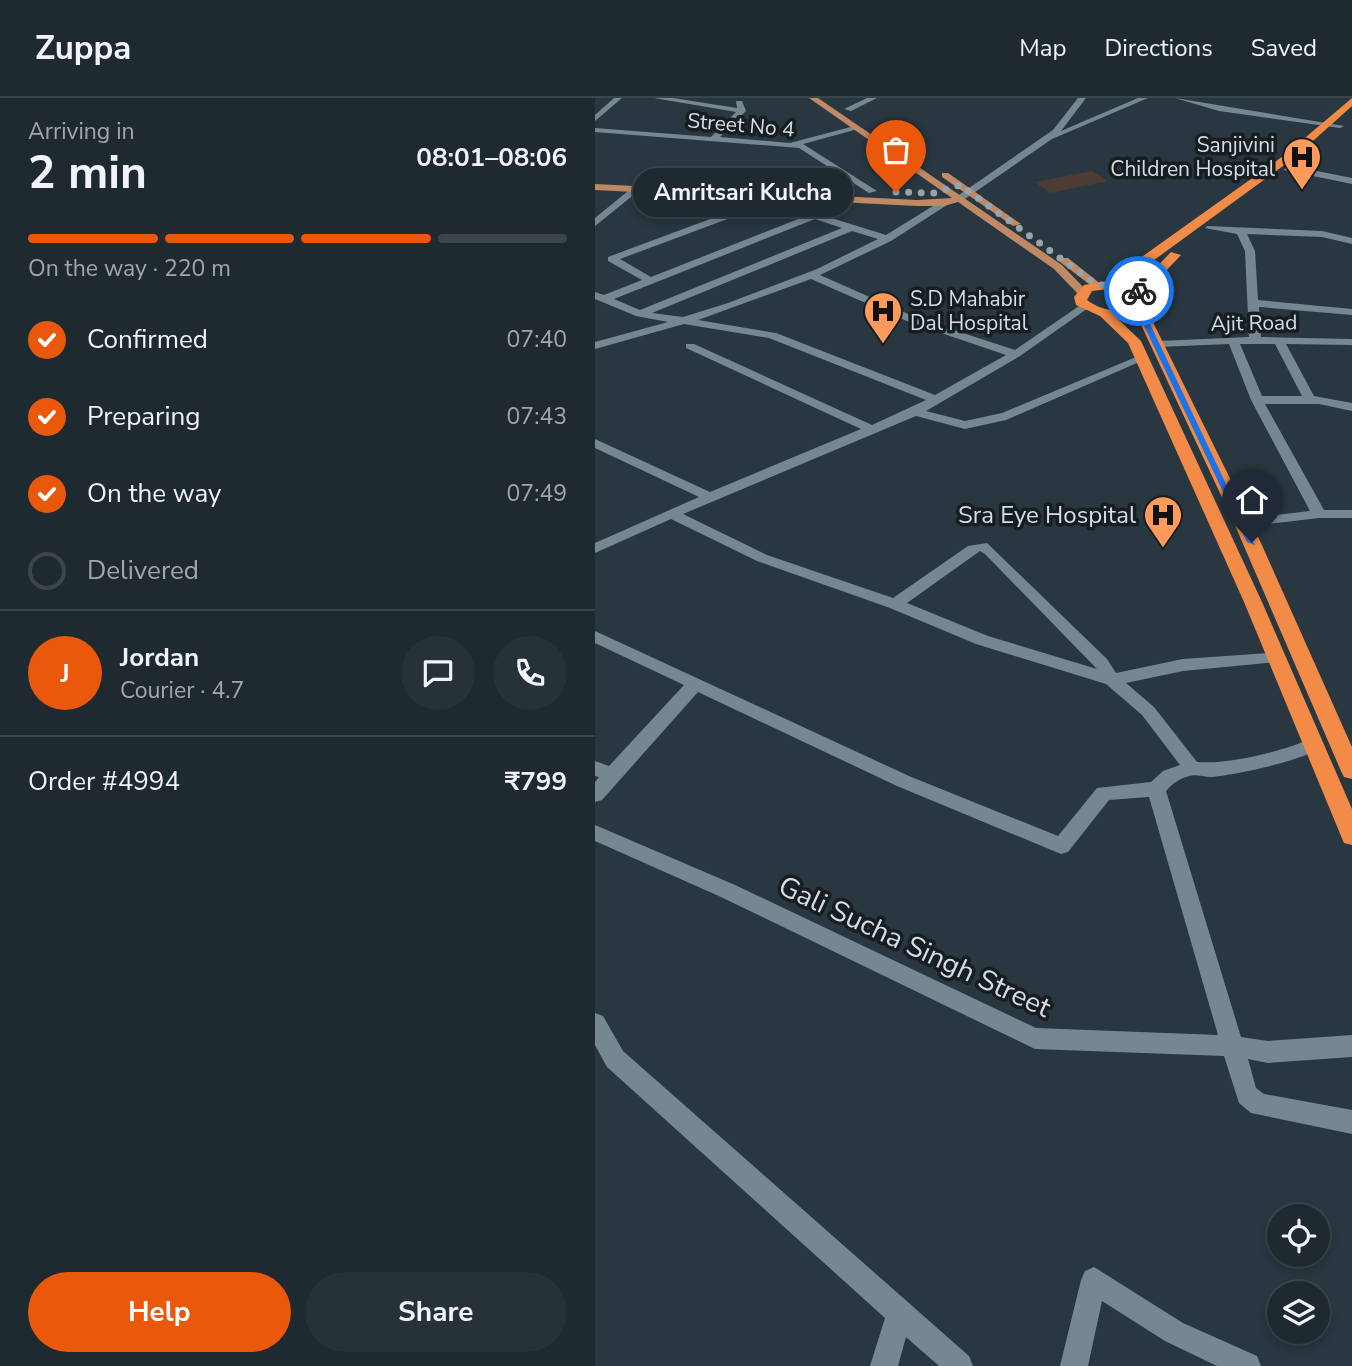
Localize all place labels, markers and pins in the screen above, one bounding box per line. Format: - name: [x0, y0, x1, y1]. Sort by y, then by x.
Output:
- pin: [866, 120, 926, 192]
- place label: Sanjivini Children Hospital: [1110, 131, 1276, 183]
- hospital icon: Sanjivini Children Hospital: [1281, 136, 1323, 191]
- callout: Amritsari Kulcha: [633, 168, 854, 217]
- place label: S.D Mahabir Dal Hospital: [910, 285, 1029, 337]
- hospital icon: S.D Mahabir Dal Hospital: [862, 290, 904, 345]
- pin: [1222, 470, 1282, 542]
- hospital icon: Sra Eye Hospital: [1142, 494, 1184, 549]
- place label: Sra Eye Hospital: [958, 499, 1136, 531]

